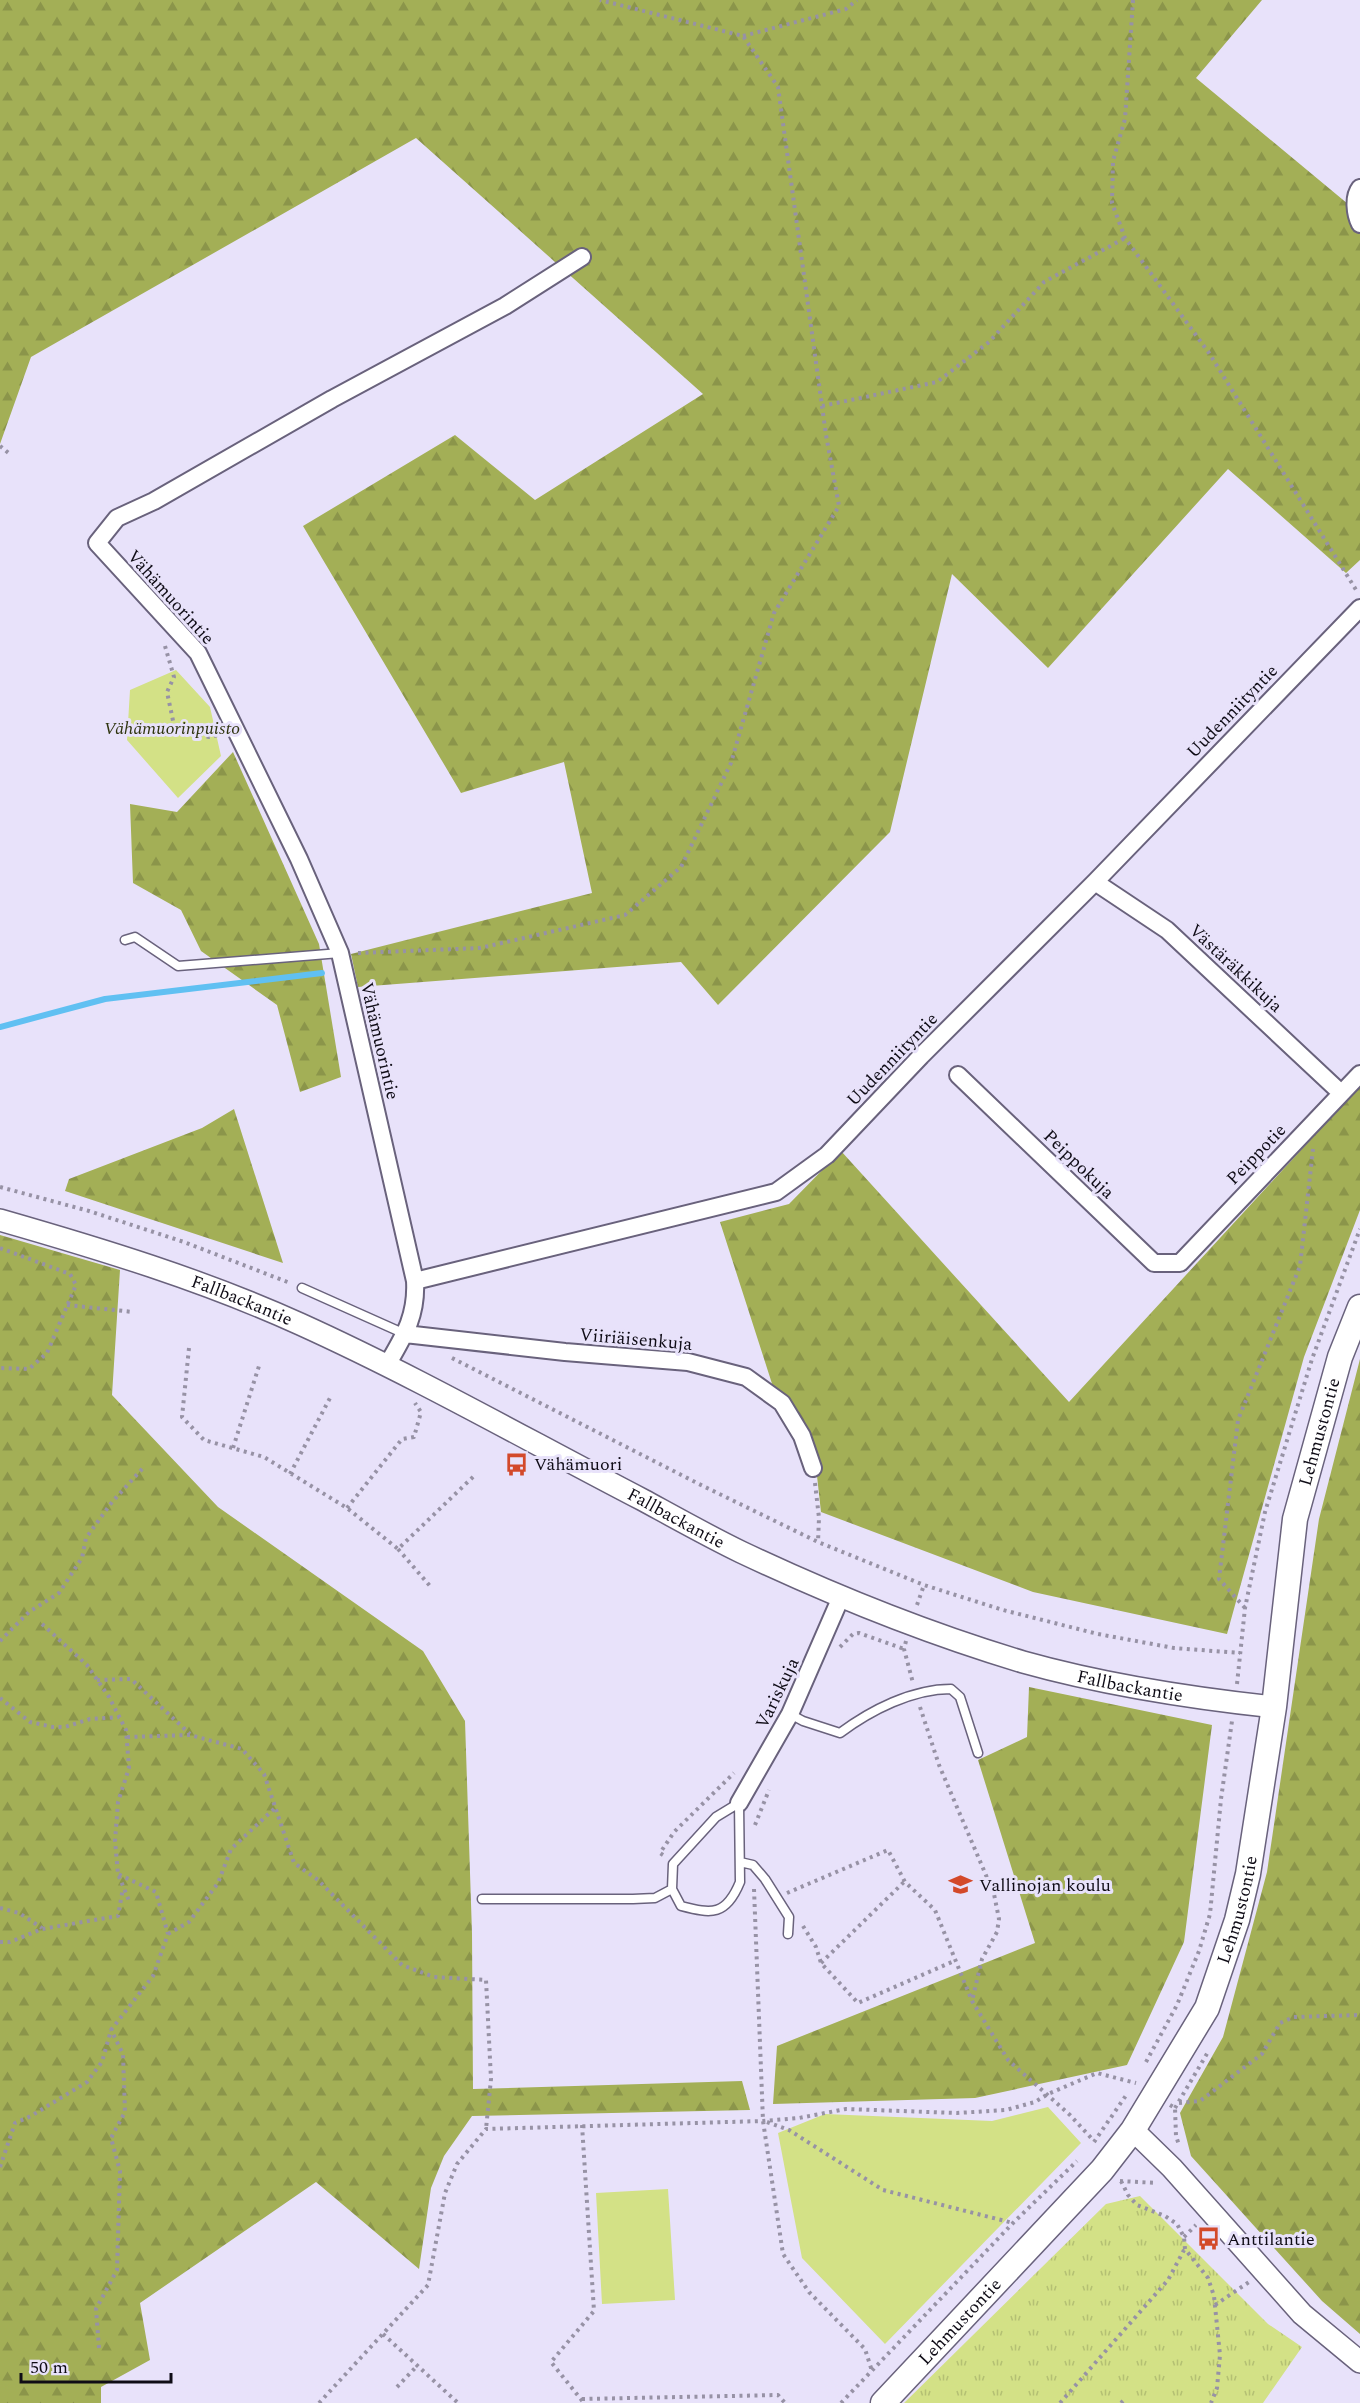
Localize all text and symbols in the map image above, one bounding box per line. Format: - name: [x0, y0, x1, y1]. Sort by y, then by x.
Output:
- street label: Vähämuorintie: [121, 544, 221, 651]
- street label: Uudenniityntie: [1180, 658, 1284, 764]
- park label: Vähämuorinpuisto: [104, 715, 240, 742]
- street label: Västäräkkikuja: [1183, 918, 1289, 1019]
- street label: Vähämuorintie: [353, 980, 406, 1102]
- street label: Uudenniityntie: [840, 1006, 944, 1112]
- street label: Peippotie: [1220, 1117, 1293, 1191]
- street label: Peippokuja: [1037, 1123, 1121, 1206]
- street label: Fallbackantie: [187, 1268, 297, 1333]
- street label: Viiriäisenkuja: [578, 1321, 694, 1358]
- street label: Lehmustontie: [1292, 1375, 1348, 1489]
- bus stop icon: Vähämuori: [503, 1451, 529, 1477]
- place label: Vähämuori: [534, 1451, 622, 1478]
- street label: Fallbackantie: [622, 1481, 729, 1556]
- street label: Variskuja: [749, 1653, 806, 1733]
- street label: Fallbackantie: [1074, 1663, 1185, 1709]
- street label: Lehmustontie: [1210, 1854, 1265, 1968]
- school or university icon: Vallinojan koulu: [948, 1872, 974, 1898]
- place label: Vallinojan koulu: [979, 1872, 1111, 1899]
- bus stop icon: Anttilantie: [1196, 2226, 1222, 2252]
- place label: Anttilantie: [1227, 2226, 1315, 2253]
- street label: Lehmustontie: [912, 2272, 1008, 2371]
- scale bar: [21, 2346, 171, 2384]
- text: 50 m: [30, 2354, 68, 2381]

